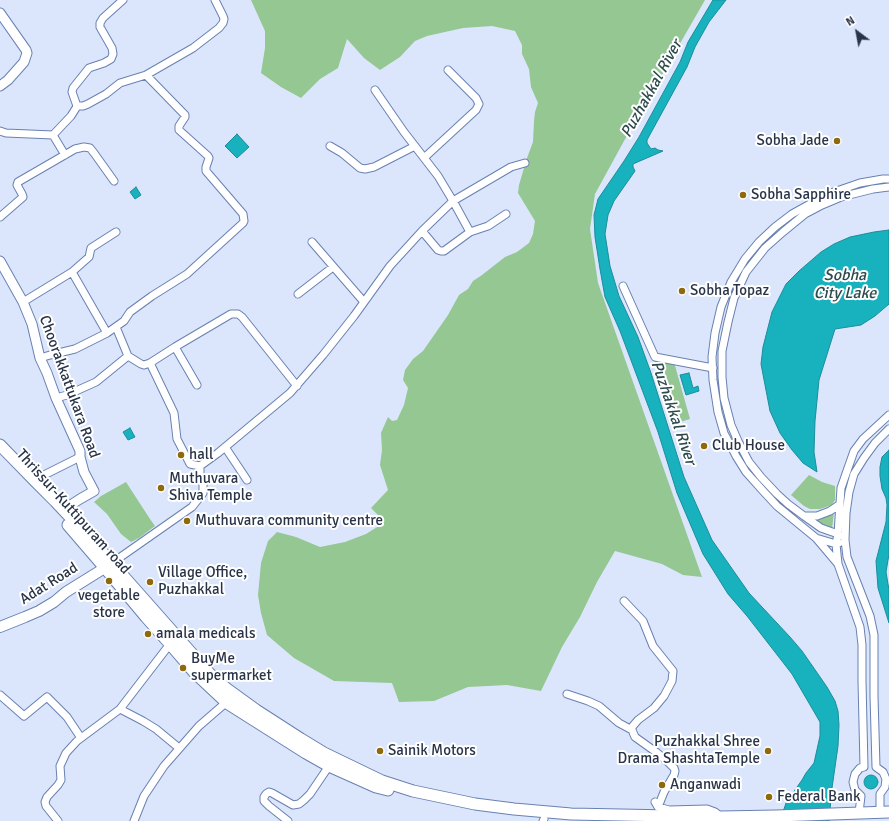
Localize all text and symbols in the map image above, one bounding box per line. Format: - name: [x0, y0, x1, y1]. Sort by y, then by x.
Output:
- north arrow: [837, 12, 877, 52]
- text: N: [844, 14, 857, 29]
- water label: Puzhakkal River: [617, 37, 687, 141]
- place label: Sobha Jade: [757, 132, 829, 150]
- marker: Sobha Jade: [832, 136, 842, 146]
- place label: Sobha Sapphire: [751, 186, 851, 204]
- marker: Sobha Sapphire: [738, 190, 748, 200]
- water label: Sobha City Lake: [814, 266, 876, 304]
- place label: Sobha Topaz: [690, 282, 769, 300]
- marker: Sobha Topaz: [677, 286, 687, 296]
- street label: Choorakkattukara Road: [35, 313, 103, 461]
- water label: Puzhakkal River: [646, 358, 700, 468]
- place label: Club House: [712, 437, 785, 455]
- marker: Club House: [699, 441, 709, 451]
- street label: Thrissur-Kuttipuram road: [12, 446, 134, 578]
- place label: hall: [189, 446, 213, 464]
- marker: hall: [176, 450, 186, 460]
- place label: Muthuvara Shiva Temple: [169, 470, 252, 505]
- marker: Muthuvara Shiva Temple: [156, 483, 166, 493]
- place label: Muthuvara community centre: [195, 512, 383, 530]
- marker: Muthuvara community centre: [182, 516, 192, 526]
- street label: Adat Road: [17, 559, 81, 609]
- place label: Village Office, Puzhakkal: [158, 564, 247, 599]
- marker: vegetable store: [104, 576, 114, 586]
- marker: Village Office, Puzhakkal: [145, 577, 155, 587]
- place label: vegetable store: [78, 587, 140, 622]
- place label: amala medicals: [156, 625, 256, 643]
- marker: amala medicals: [143, 629, 153, 639]
- place label: BuyMe supermarket: [191, 650, 272, 685]
- marker: BuyMe supermarket: [178, 663, 188, 673]
- place label: Puzhakkal Shree Drama ShashtaTemple: [617, 733, 760, 768]
- place label: Sainik Motors: [388, 742, 476, 760]
- marker: Sainik Motors: [375, 746, 385, 756]
- marker: Puzhakkal Shree Drama ShashtaTemple: [763, 746, 773, 756]
- place label: Anganwadi: [670, 776, 741, 794]
- marker: Anganwadi: [657, 780, 667, 790]
- place label: Federal Bank: [777, 788, 860, 806]
- marker: Federal Bank: [764, 792, 774, 802]

